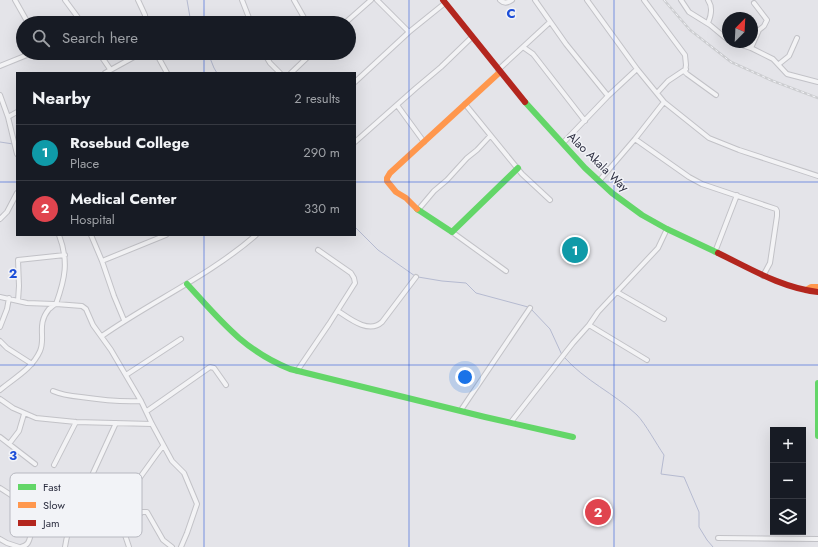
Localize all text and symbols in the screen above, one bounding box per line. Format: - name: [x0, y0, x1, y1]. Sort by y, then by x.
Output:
- text: C: [506, 4, 516, 23]
- north arrow: [722, 12, 758, 48]
- search box: [16, 16, 356, 60]
- icon: search: [30, 27, 52, 49]
- text: Search here: [62, 27, 138, 49]
- text: Nearby: [32, 86, 90, 110]
- text: 2 results: [294, 89, 340, 108]
- street label: Alao Akala Way: [563, 128, 633, 197]
- text: Rosebud College: [70, 132, 189, 154]
- text: 1: [42, 143, 48, 162]
- text: 290 m: [303, 143, 340, 162]
- text: Place: [70, 154, 99, 173]
- text: Medical Center: [70, 188, 177, 210]
- text: 2: [41, 199, 49, 218]
- text: 330 m: [304, 199, 340, 218]
- text: Hospital: [70, 210, 115, 229]
- pin: 1: [562, 235, 588, 265]
- text: 2: [9, 264, 17, 283]
- your location: [455, 367, 475, 387]
- map controls: [770, 427, 806, 535]
- button: +: [770, 427, 806, 463]
- text: 3: [9, 446, 17, 465]
- button: −: [770, 463, 806, 499]
- legend: [10, 473, 142, 537]
- text: Fast: [43, 479, 61, 495]
- text: Slow: [43, 497, 65, 513]
- pin: 2: [585, 497, 611, 527]
- button: layers: [770, 499, 806, 535]
- text: Jam: [41, 515, 60, 531]

